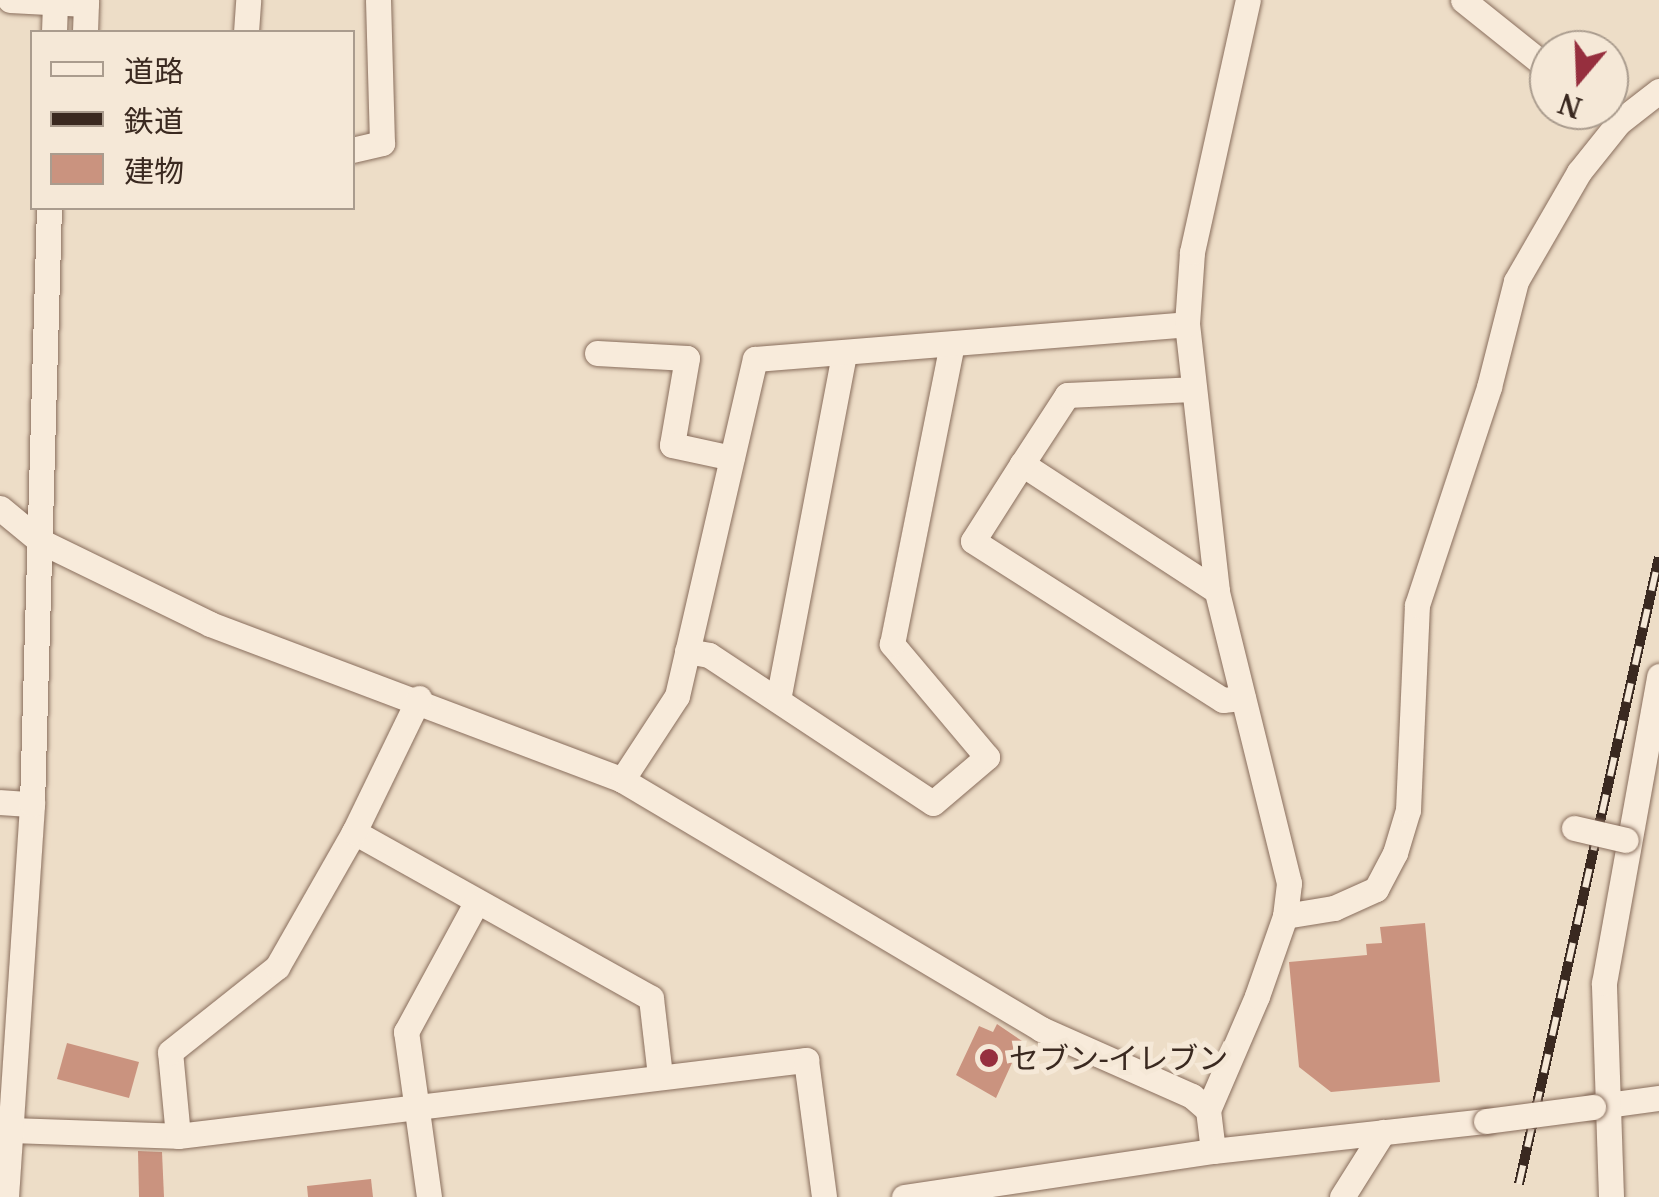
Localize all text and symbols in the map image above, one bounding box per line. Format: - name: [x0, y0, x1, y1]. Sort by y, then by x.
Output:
- legend: [30, 30, 355, 210]
- north arrow: [1529, 30, 1629, 130]
- text: 道路: [124, 50, 184, 91]
- text: N: [1553, 85, 1587, 128]
- text: 鉄道: [124, 100, 184, 141]
- text: 建物: [124, 150, 184, 191]
- place label: セブン-イレブン: [1009, 1040, 1228, 1076]
- marker: セブン-イレブン: [978, 1047, 1000, 1069]

